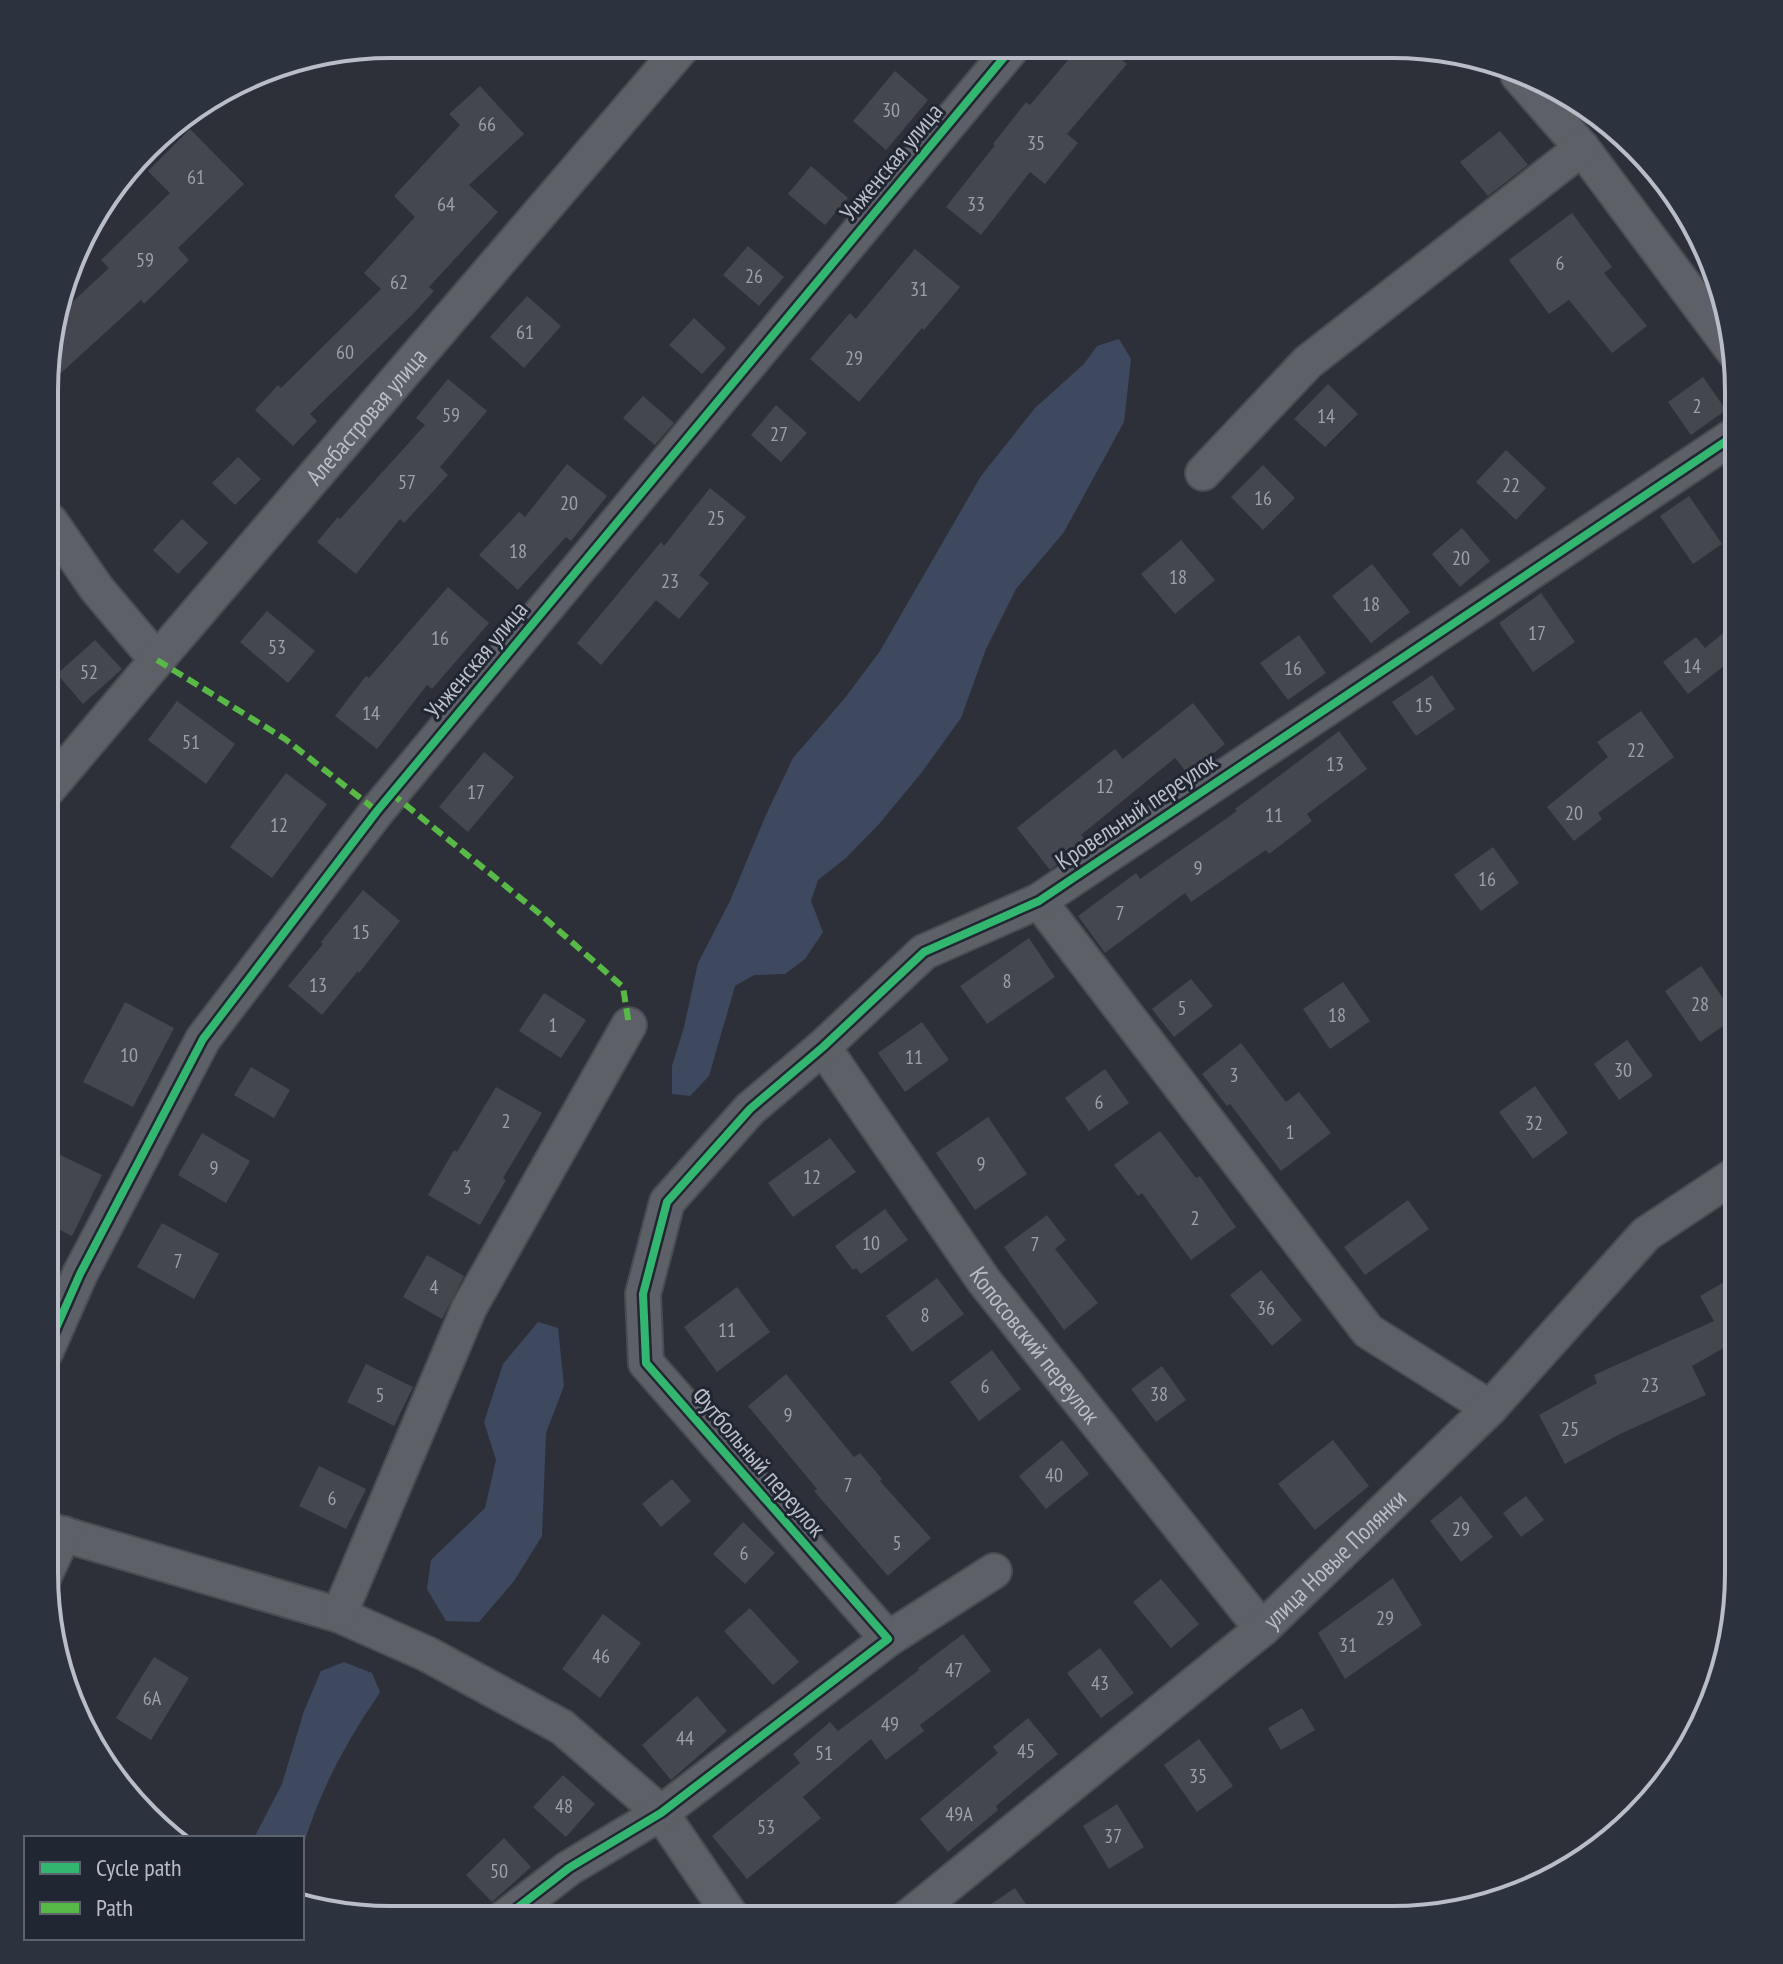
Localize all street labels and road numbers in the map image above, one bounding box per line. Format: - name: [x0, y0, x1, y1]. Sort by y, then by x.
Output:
- street label: Унженская улица: [833, 97, 949, 227]
- street label: Алебастровая улица: [299, 341, 433, 491]
- street label: Унженская улица: [418, 595, 534, 725]
- street label: Кровельный переулок: [1049, 745, 1223, 876]
- street label: Копосовский переулок: [963, 1260, 1108, 1430]
- street label: Футбольный переулок: [685, 1381, 833, 1544]
- street label: улица Новые Полянки: [1256, 1482, 1413, 1635]

